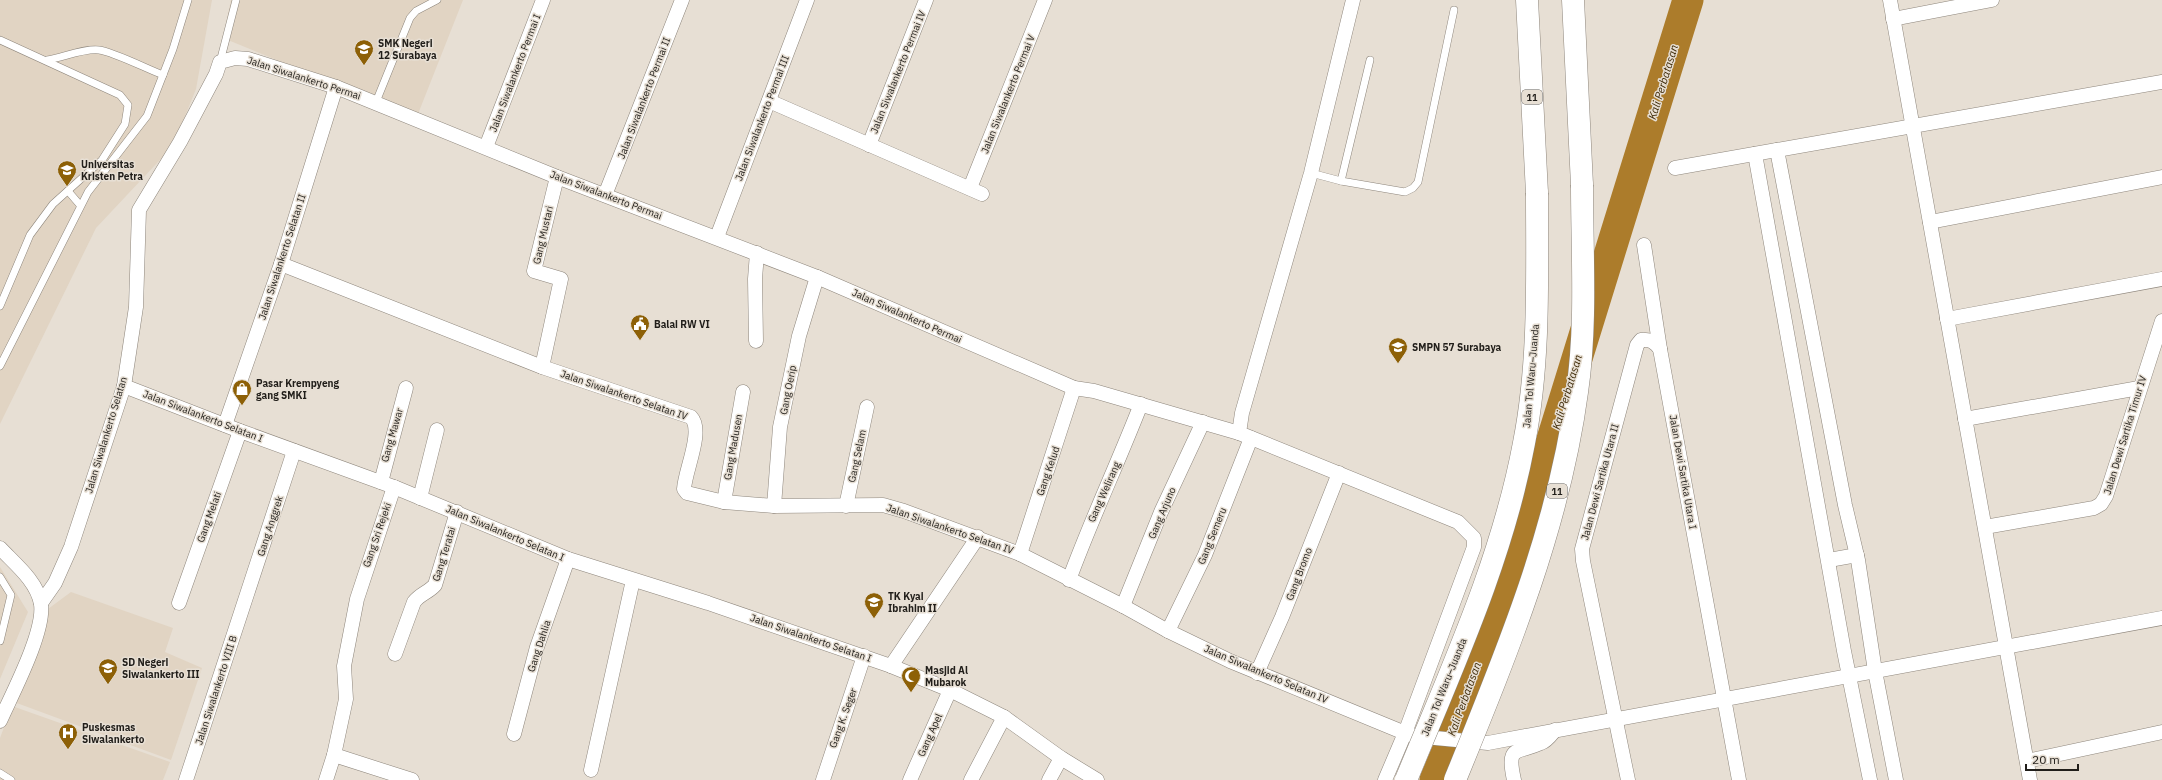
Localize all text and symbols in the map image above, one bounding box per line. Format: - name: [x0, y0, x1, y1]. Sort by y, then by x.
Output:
- street label: Jalan Siwalankerto Permai IV: [867, 9, 929, 135]
- street label: Jalan Siwalankerto Permai I: [486, 12, 544, 134]
- street label: Jalan Siwalankerto Permai V: [978, 33, 1038, 155]
- street label: Jalan Siwalankerto Permai II: [615, 35, 673, 161]
- place label: SMK Negeri 12 Surabaya: [378, 37, 437, 62]
- school or university icon: SMK Negeri 12 Surabaya: [353, 38, 375, 66]
- water label: Kali Perbatasan: [1645, 43, 1681, 121]
- street label: Jalan Siwalankerto Permai: [245, 53, 363, 103]
- street label: Jalan Siwalankerto Permai III: [732, 53, 792, 183]
- road number: 11: [1522, 90, 1542, 104]
- place label: Universitas Kristen Petra: [81, 158, 143, 183]
- school or university icon: Universitas Kristen Petra: [56, 159, 78, 187]
- street label: Jalan Siwalankerto Permai: [548, 168, 664, 222]
- street label: Jalan Siwalankerto Selatan II: [256, 192, 308, 322]
- street label: Gang Mustari: [530, 205, 556, 265]
- street label: Jalan Siwalankerto Permai: [850, 286, 964, 346]
- public building icon: Balai RW VI: [629, 313, 651, 341]
- place label: Balai RW VI: [654, 318, 710, 331]
- street label: Jalan Tol Waru–Juanda: [1520, 323, 1542, 429]
- school or university icon: SMPN 57 Surabaya: [1387, 336, 1409, 364]
- place label: SMPN 57 Surabaya: [1412, 341, 1502, 354]
- water label: Kali Perbatasan: [1549, 353, 1585, 431]
- street label: Gang Oerip: [777, 364, 799, 416]
- street label: Jalan Siwalankerto Selatan IV: [559, 367, 689, 423]
- street label: Jalan Dewi Sartika Timur IV: [2101, 374, 2149, 496]
- street label: Jalan Siwalankerto Selatan: [82, 375, 130, 495]
- place label: Pasar Krempyeng gang SMKI: [256, 377, 339, 402]
- shop icon: Pasar Krempyeng gang SMKI: [231, 378, 253, 406]
- street label: Jalan Siwalankerto Selatan I: [141, 387, 265, 445]
- street label: Gang Mawar: [378, 406, 406, 464]
- street label: Gang Madusen: [721, 413, 745, 481]
- street label: Jalan Dewi Sartika Utara I: [1667, 414, 1699, 530]
- street label: Jalan Dewi Sartika Utara II: [1578, 422, 1622, 542]
- street label: Gang Selam: [845, 428, 869, 484]
- street label: Gang Kelud: [1033, 445, 1063, 497]
- street label: Gang Welirang: [1085, 459, 1123, 524]
- road number: 11: [1547, 484, 1567, 498]
- street label: Gang Arjuno: [1145, 485, 1179, 541]
- street label: Gang Melati: [194, 490, 224, 544]
- street label: Gang Anggrek: [254, 494, 286, 558]
- street label: Gang Sri Rejeki: [360, 501, 394, 569]
- street label: Jalan Siwalankerto Selatan IV: [885, 501, 1015, 557]
- street label: Jalan Siwalankerto Selatan I: [444, 502, 566, 564]
- street label: Gang Semeru: [1195, 506, 1229, 566]
- street label: Gang Teratai: [430, 525, 458, 583]
- street label: Gang Bromo: [1283, 545, 1315, 602]
- place label: TK Kyai Ibrahim II: [888, 590, 937, 615]
- school or university icon: TK Kyai Ibrahim II: [863, 591, 885, 619]
- street label: Jalan Siwalankerto Selatan I: [749, 611, 873, 665]
- street label: Gang Dahlia: [524, 618, 554, 674]
- street label: Jalan Siwalankerto VIII B: [192, 634, 240, 746]
- street label: Jalan Tol Waru–Juanda: [1418, 636, 1470, 738]
- street label: Jalan Siwalankerto Selatan IV: [1202, 642, 1330, 706]
- place label: SD Negeri Siwalankerto III: [122, 656, 200, 681]
- school or university icon: SD Negeri Siwalankerto III: [97, 657, 119, 685]
- water label: Kali Perbatasan: [1444, 660, 1484, 738]
- place label: Masjid Al Mubarok: [925, 664, 968, 689]
- mosque icon: Masjid Al Mubarok: [900, 665, 922, 693]
- street label: Gang K. Seger: [826, 686, 860, 750]
- street label: Gang Apel: [915, 711, 945, 759]
- place label: Puskesmas Siwalankerto: [82, 721, 145, 746]
- hospital icon: Puskesmas Siwalankerto: [57, 722, 79, 750]
- scale bar: [2026, 746, 2078, 772]
- text: 20 m: [2032, 752, 2060, 767]

